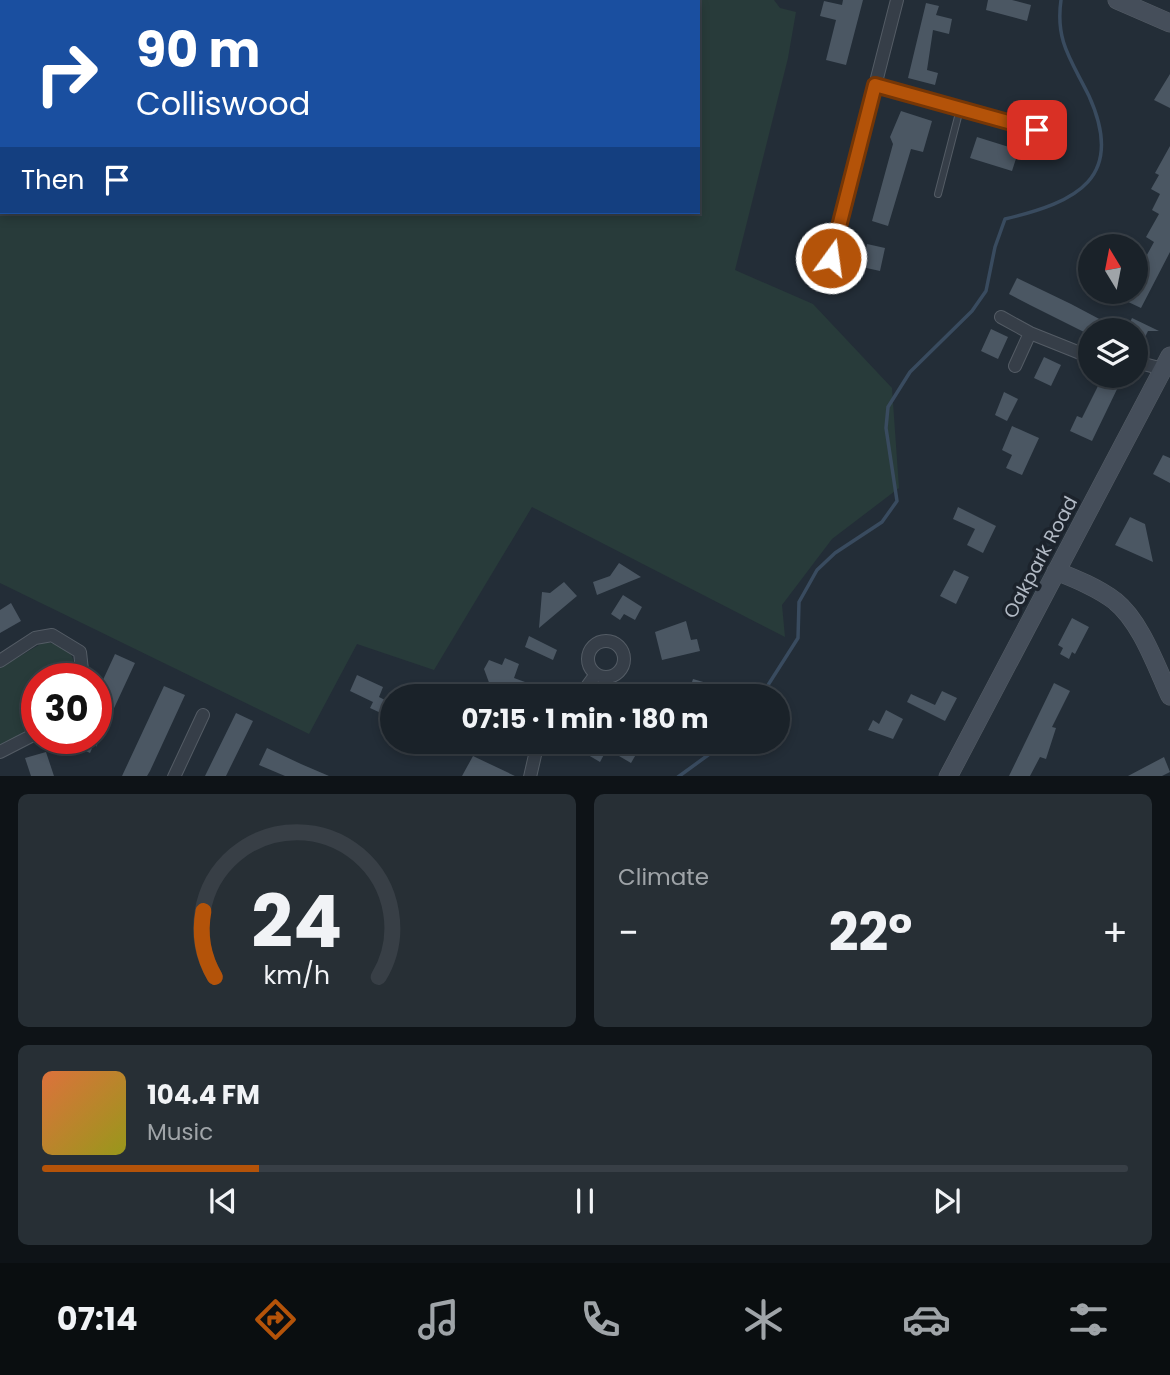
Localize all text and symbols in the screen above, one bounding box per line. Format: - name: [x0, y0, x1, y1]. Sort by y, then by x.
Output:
- text: 90 m: [136, 16, 260, 84]
- icon: right: [21, 28, 112, 119]
- text: Colliswood: [136, 81, 310, 126]
- pin: [1007, 100, 1067, 160]
- icon: arrive: [1018, 111, 1056, 149]
- icon: arrive: [98, 161, 136, 199]
- text: Then: [21, 162, 84, 198]
- position arrow: [794, 221, 868, 295]
- north arrow: [1078, 234, 1148, 304]
- map controls: [1078, 234, 1148, 388]
- button: layers: [1078, 318, 1148, 388]
- street label: Oakpark Road: [997, 491, 1084, 623]
- speed limit sign: 30: [21, 663, 112, 754]
- text: 07:15 · 1 min · 180 m: [461, 701, 709, 737]
- text: Climate: [618, 861, 709, 893]
- text: 24: [252, 871, 342, 972]
- text: 22°: [829, 896, 912, 969]
- text: −: [618, 906, 639, 959]
- text: +: [1102, 906, 1128, 959]
- text: km/h: [264, 957, 330, 992]
- text: 104.4 FM: [147, 1077, 260, 1113]
- text: Music: [147, 1116, 213, 1148]
- icon: previous: [204, 1182, 242, 1220]
- icon: pause: [566, 1182, 604, 1220]
- icon: next: [928, 1182, 966, 1220]
- icon: directions: [251, 1295, 300, 1344]
- icon: music: [414, 1295, 463, 1344]
- icon: phone: [576, 1295, 625, 1344]
- icon: climate: [739, 1295, 788, 1344]
- icon: car: [902, 1295, 951, 1344]
- icon: filters: [1064, 1295, 1113, 1344]
- text: 07:14: [57, 1296, 138, 1341]

